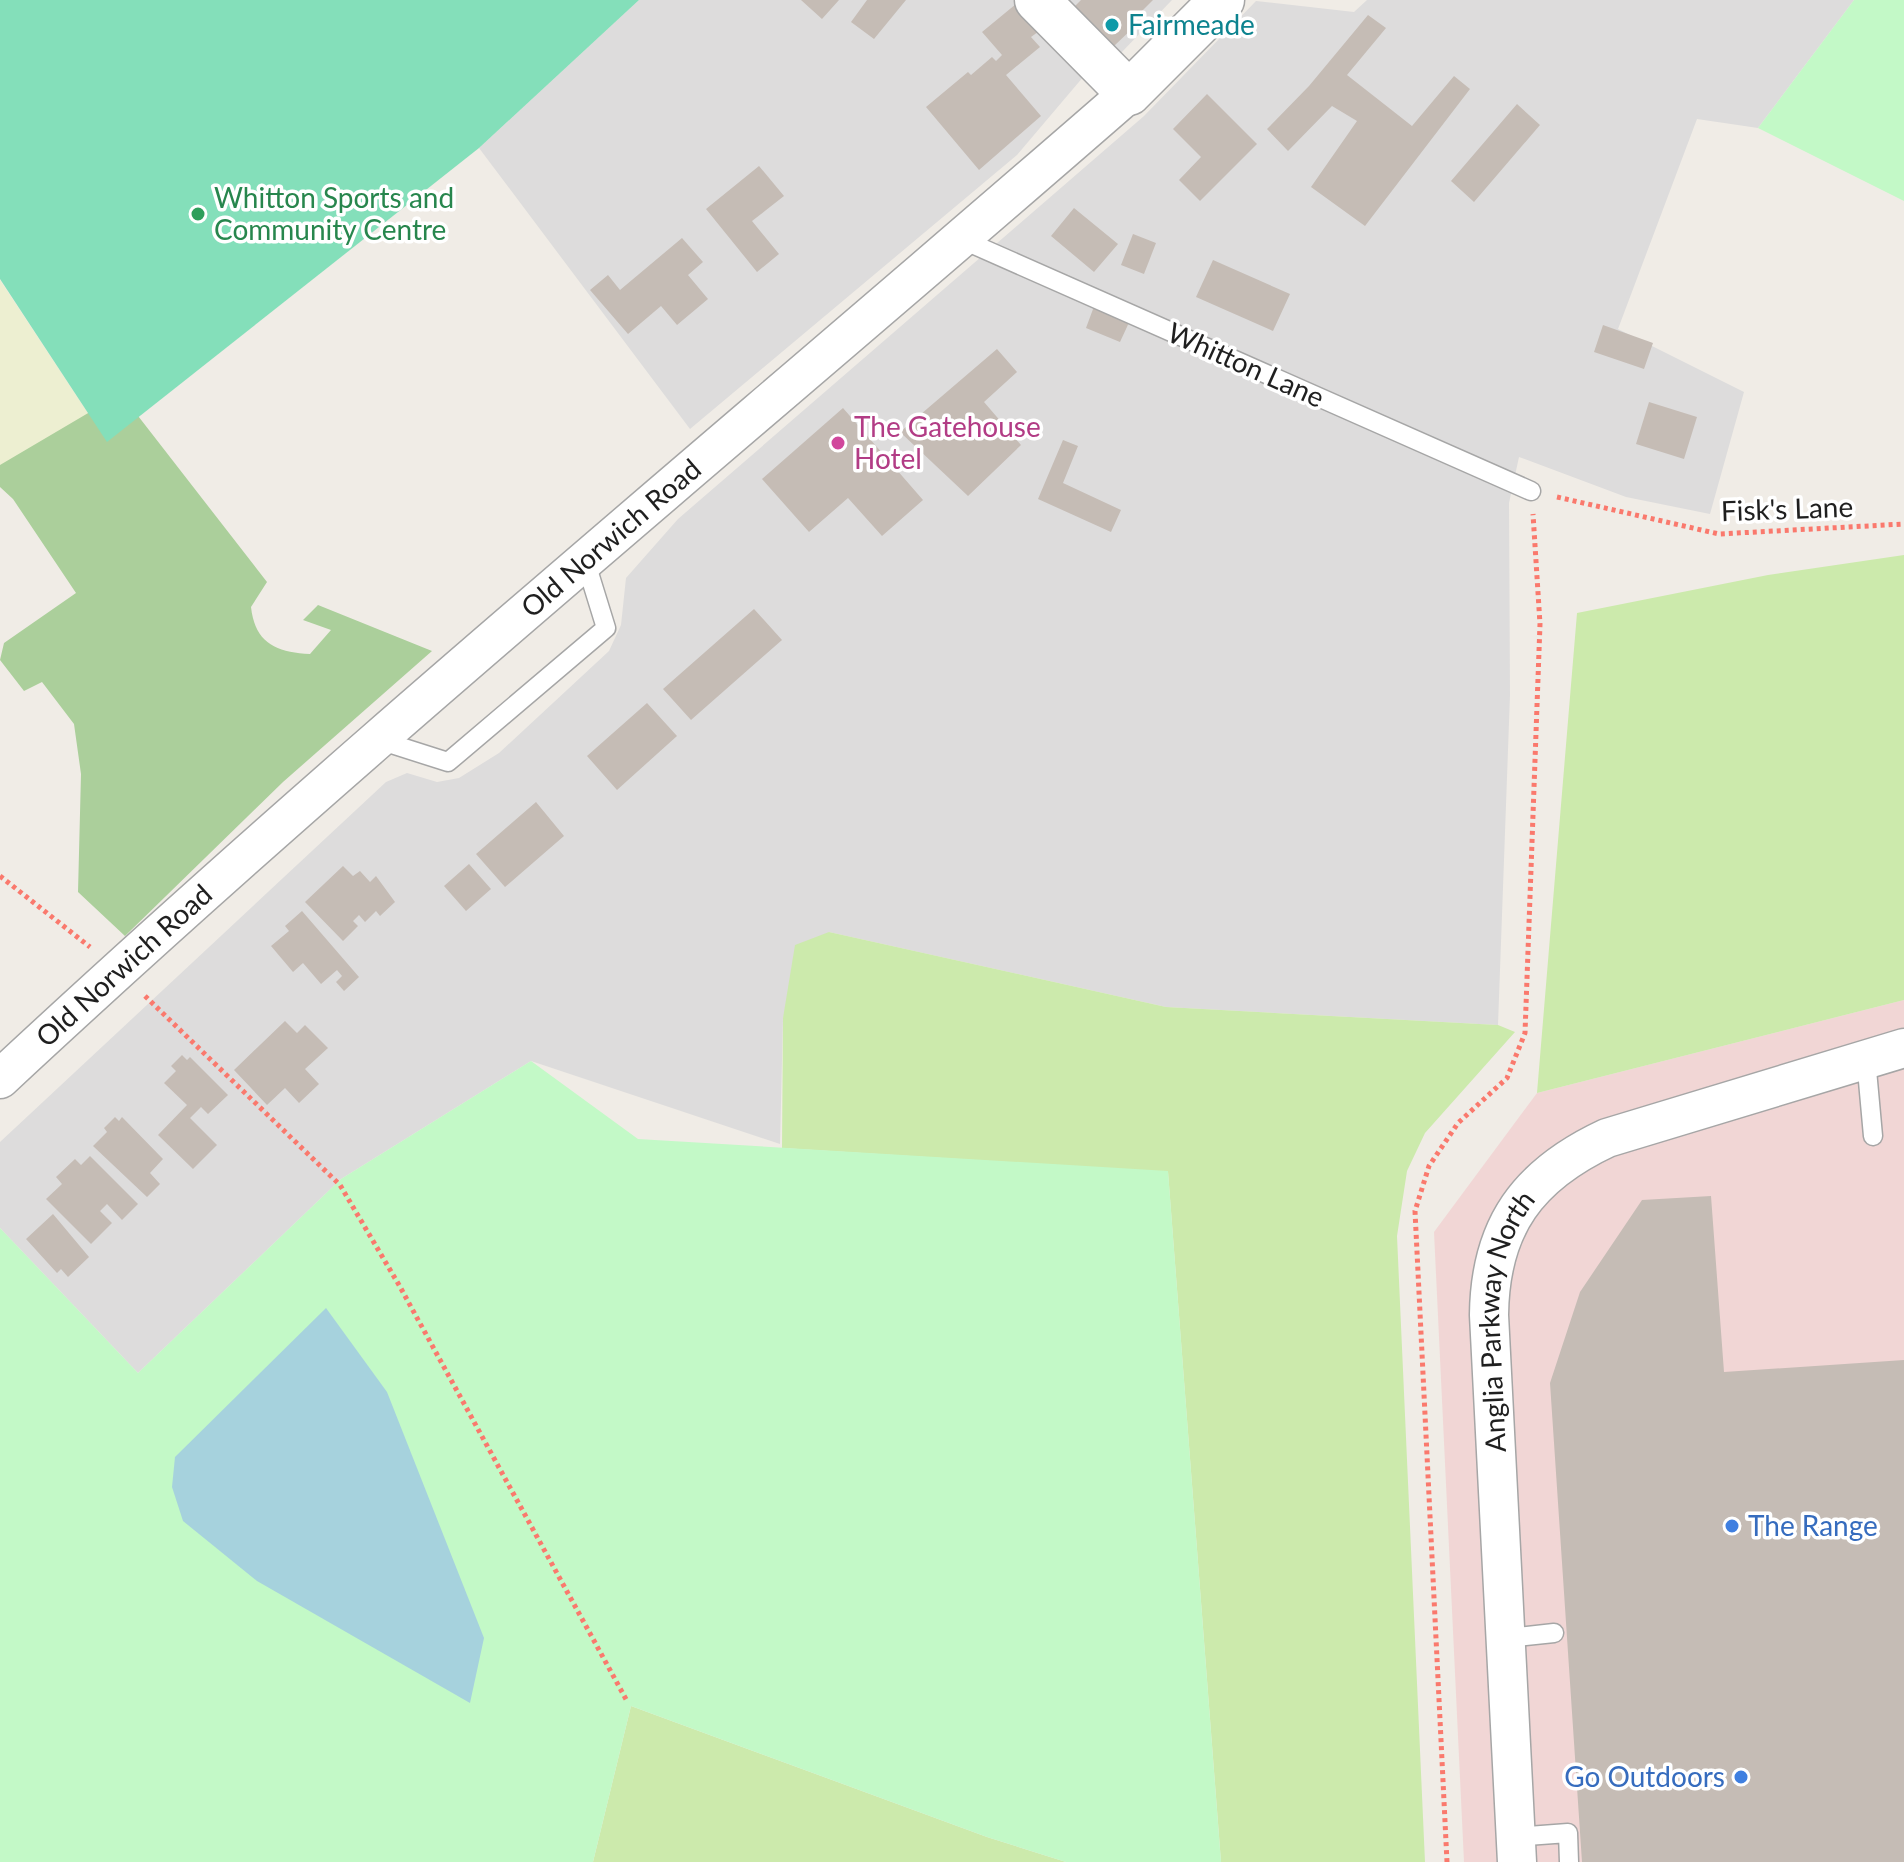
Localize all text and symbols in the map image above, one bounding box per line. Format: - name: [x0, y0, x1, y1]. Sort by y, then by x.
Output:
- place label: Fairmeade: [1128, 7, 1255, 41]
- marker: Fairmeade: [1103, 16, 1121, 34]
- place label: Whitton Sports and Community Centre: [214, 180, 454, 246]
- marker: Whitton Sports and Community Centre: [189, 205, 207, 223]
- street label: Whitton Lane: [1163, 314, 1330, 414]
- place label: The Gatehouse Hotel: [854, 409, 1041, 475]
- marker: The Gatehouse Hotel: [829, 434, 847, 452]
- street label: Old Norwich Road: [514, 451, 707, 624]
- street label: Fisk's Lane: [1720, 489, 1854, 527]
- street label: Old Norwich Road: [28, 876, 218, 1053]
- street label: Anglia Parkway North: [1471, 1183, 1541, 1453]
- place label: The Range: [1748, 1508, 1878, 1542]
- marker: The Range: [1723, 1517, 1741, 1535]
- place label: Go Outdoors: [1564, 1759, 1725, 1793]
- marker: Go Outdoors: [1732, 1768, 1750, 1786]

